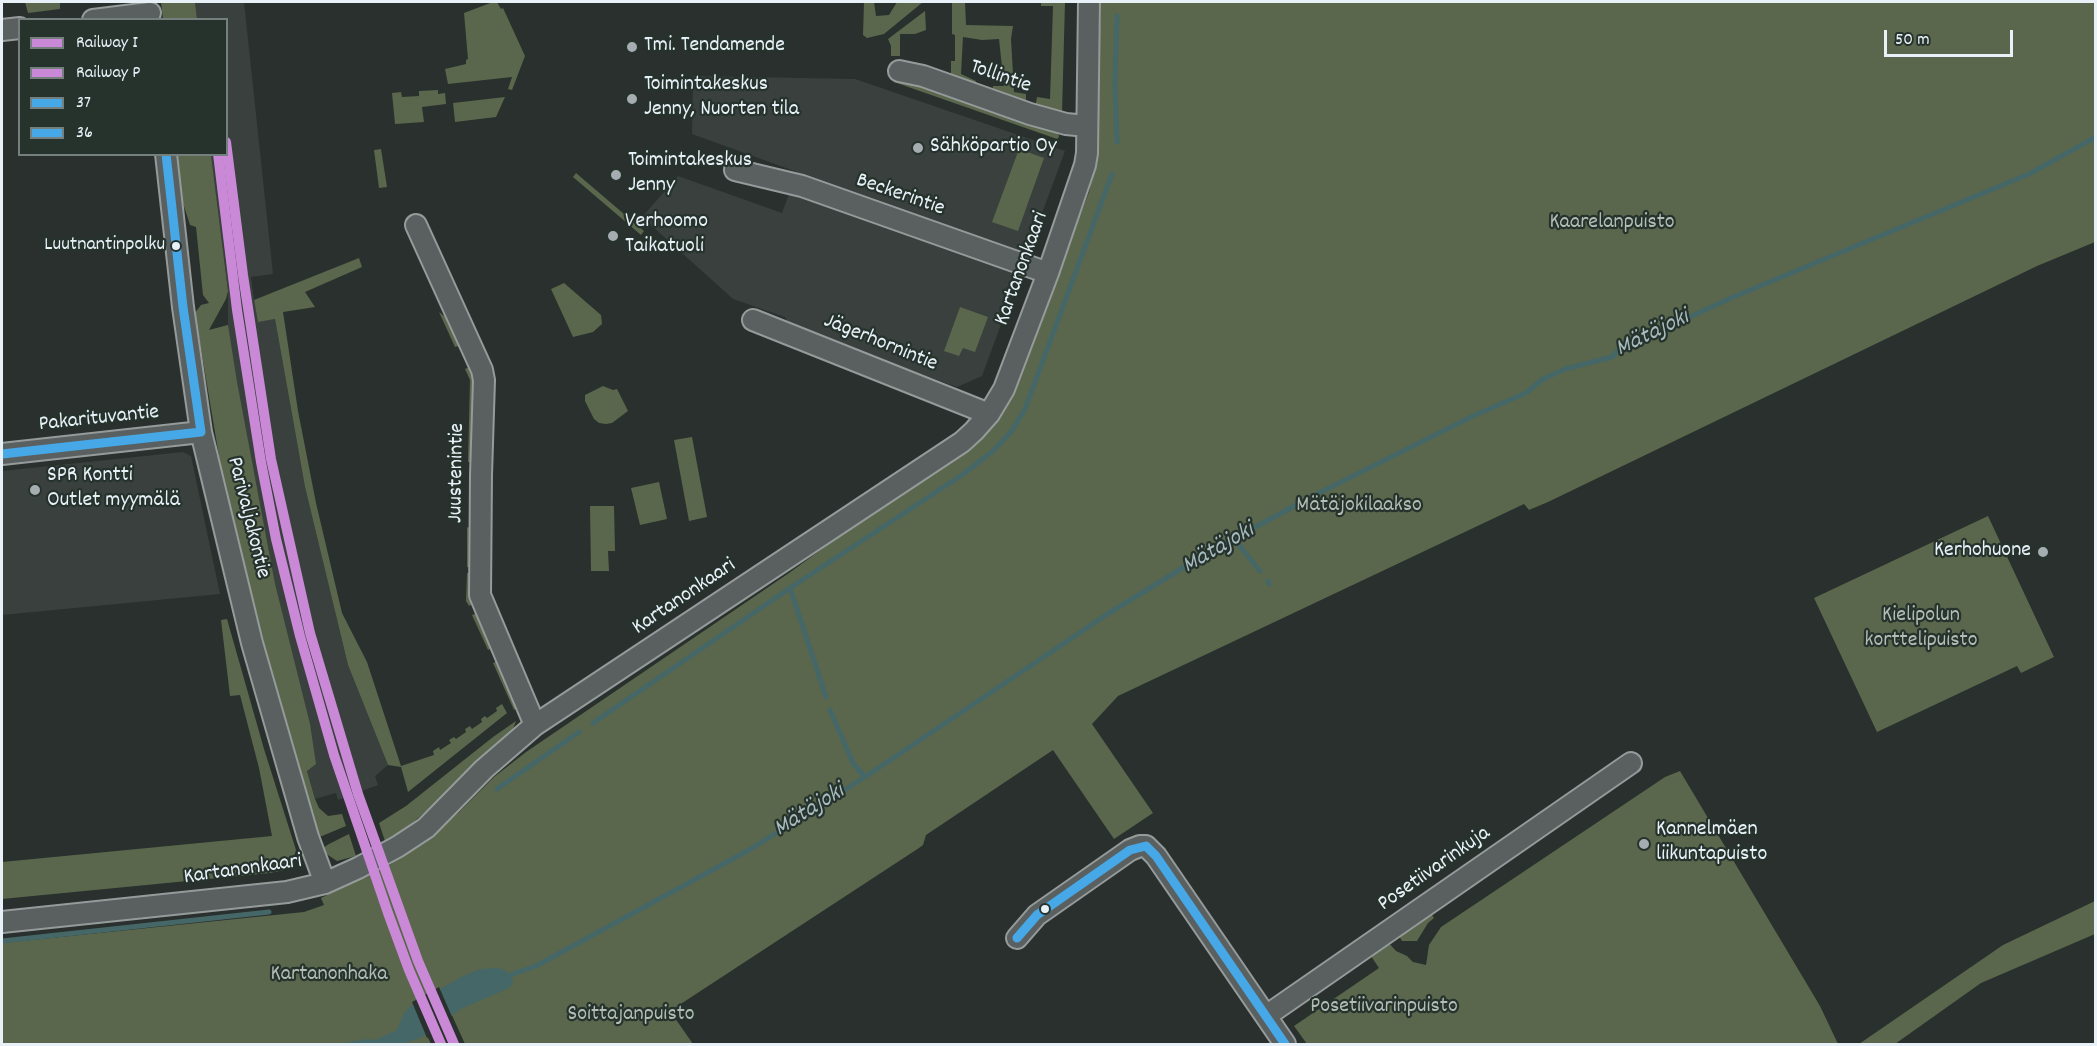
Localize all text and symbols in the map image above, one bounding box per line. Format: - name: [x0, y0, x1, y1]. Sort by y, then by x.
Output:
- legend: [18, 18, 228, 156]
- scale bar: [1887, 18, 2016, 56]
- text: 50 m: [1895, 28, 1930, 53]
- text: Railway I: [76, 31, 138, 56]
- place label: Tmi. Tendamende: [644, 34, 785, 60]
- marker: Tmi. Tendamende: [625, 40, 639, 54]
- street label: Tollintie: [966, 55, 1034, 101]
- text: Railway P: [76, 61, 140, 86]
- place label: Toimintakeskus Jenny, Nuorten tila: [644, 73, 799, 124]
- text: 37: [76, 91, 91, 116]
- marker: Toimintakeskus Jenny, Nuorten tila: [625, 92, 639, 106]
- text: 36: [76, 121, 93, 146]
- place label: Sähköpartio Oy: [930, 135, 1057, 161]
- marker: Sähköpartio Oy: [911, 141, 925, 155]
- place label: Toimintakeskus Jenny: [628, 149, 752, 200]
- marker: Toimintakeskus Jenny: [609, 168, 623, 182]
- street label: Beckerintie: [852, 169, 948, 223]
- street label: Kartanonkaari: [990, 209, 1056, 329]
- place label: Verhoomo Taikatuoli: [625, 210, 708, 262]
- park label: Kaarelanpuisto: [1549, 211, 1675, 237]
- marker: Verhoomo Taikatuoli: [606, 229, 620, 243]
- place label: Luutnantinpolku: [44, 234, 165, 258]
- marker: Luutnantinpolku: [170, 240, 182, 252]
- water label: Mätäjoki: [1612, 305, 1694, 365]
- street label: Jägerhornintie: [819, 309, 941, 379]
- street label: Pakarituvantie: [37, 401, 161, 439]
- street label: Juustenintie: [444, 423, 472, 523]
- street label: Parivaljakontie: [219, 455, 275, 581]
- place label: SPR Kontti Outlet myymälä: [47, 464, 181, 516]
- marker: SPR Kontti Outlet myymälä: [28, 483, 42, 497]
- park label: Mätäjokilaakso: [1296, 494, 1422, 520]
- water label: Mätäjoki: [1178, 518, 1260, 582]
- place label: Kerhohuone: [1934, 539, 2031, 565]
- marker: Kerhohuone: [2036, 545, 2050, 559]
- street label: Kartanonkaari: [628, 554, 742, 642]
- park label: Kielipolun korttelipuisto: [1865, 604, 1977, 656]
- water label: Mätäjoki: [769, 779, 851, 845]
- place label: Kannelmäen liikuntapuisto: [1656, 818, 1767, 870]
- street label: Posetiivarinkuja: [1374, 822, 1496, 918]
- marker: Kannelmäen liikuntapuisto: [1637, 837, 1651, 851]
- street label: Kartanonkaari: [182, 850, 304, 892]
- unlabelled marker: [1039, 903, 1051, 915]
- park label: Kartanonhaka: [271, 963, 387, 989]
- park label: Posetiivarinpuisto: [1310, 995, 1458, 1021]
- park label: Soittajanpuisto: [567, 1003, 695, 1029]

